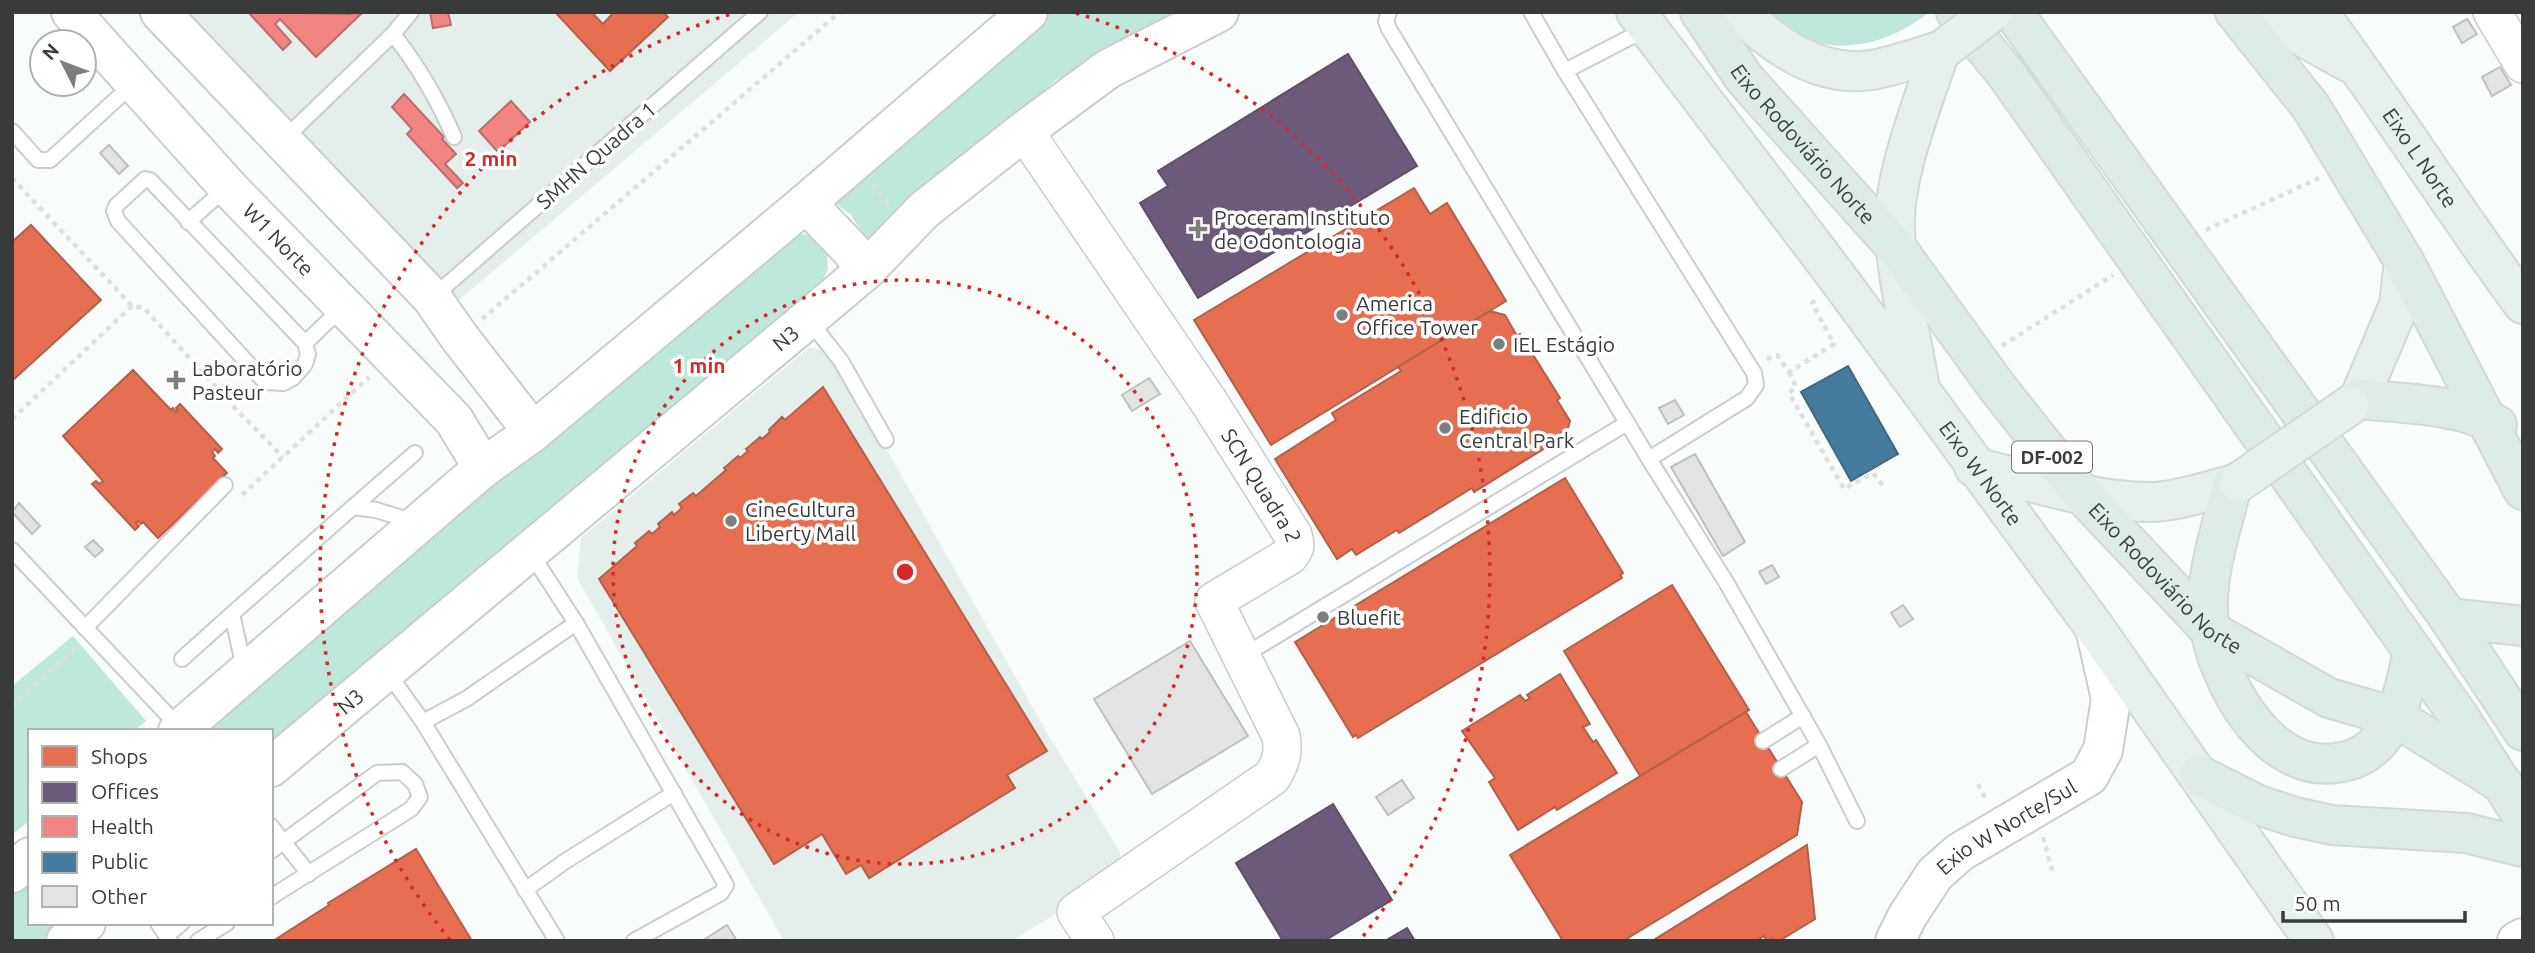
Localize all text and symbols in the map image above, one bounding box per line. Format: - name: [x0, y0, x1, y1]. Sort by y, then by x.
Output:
- north arrow: [28, 28, 98, 98]
- text: N: [37, 39, 63, 64]
- street label: Eixo Rodoviário Norte: [1726, 60, 1881, 229]
- street label: SMHN Quadra 1: [531, 97, 661, 213]
- street label: Eixo L Norte: [2378, 103, 2463, 212]
- text: 2 min: [464, 146, 518, 170]
- street label: W1 Norte: [238, 198, 319, 280]
- place label: Proceram Instituto de Odontologia: [1214, 205, 1390, 253]
- marker: Proceram Instituto de Odontologia: [1188, 219, 1208, 239]
- place label: America Office Tower: [1356, 291, 1478, 339]
- marker: America Office Tower: [1334, 307, 1350, 323]
- street label: N3: [767, 320, 803, 356]
- place label: IEL Estágio: [1513, 332, 1615, 356]
- marker: IEL Estágio: [1491, 336, 1507, 352]
- text: 1 min: [672, 353, 726, 377]
- place label: Laboratório Pasteur: [192, 356, 303, 404]
- marker: Laboratório Pasteur: [166, 370, 186, 390]
- place label: Edificio Central Park: [1459, 404, 1575, 452]
- street label: Eixo W Norte: [1935, 416, 2027, 530]
- marker: Edificio Central Park: [1437, 420, 1453, 436]
- street label: SCN Quadra 2: [1217, 424, 1306, 545]
- road number: DF-002: [2012, 442, 2092, 472]
- place label: CineCultura Liberty Mall: [745, 497, 856, 545]
- street label: Eixo Rodoviário Norte: [2084, 498, 2246, 658]
- marker: CineCultura Liberty Mall: [723, 513, 739, 529]
- centre of rings: [893, 560, 917, 584]
- place label: Bluefit: [1337, 605, 1401, 629]
- marker: Bluefit: [1315, 609, 1331, 625]
- street label: N3: [332, 683, 368, 719]
- legend: [28, 729, 273, 925]
- text: Shops: [91, 744, 148, 768]
- street label: Exio W Norte/Sul: [1931, 774, 2080, 879]
- text: Offices: [91, 779, 159, 803]
- text: Health: [91, 814, 154, 838]
- text: Public: [91, 849, 148, 873]
- scale bar: [2283, 880, 2465, 924]
- text: Other: [91, 884, 147, 908]
- text: 50 m: [2294, 891, 2341, 915]

